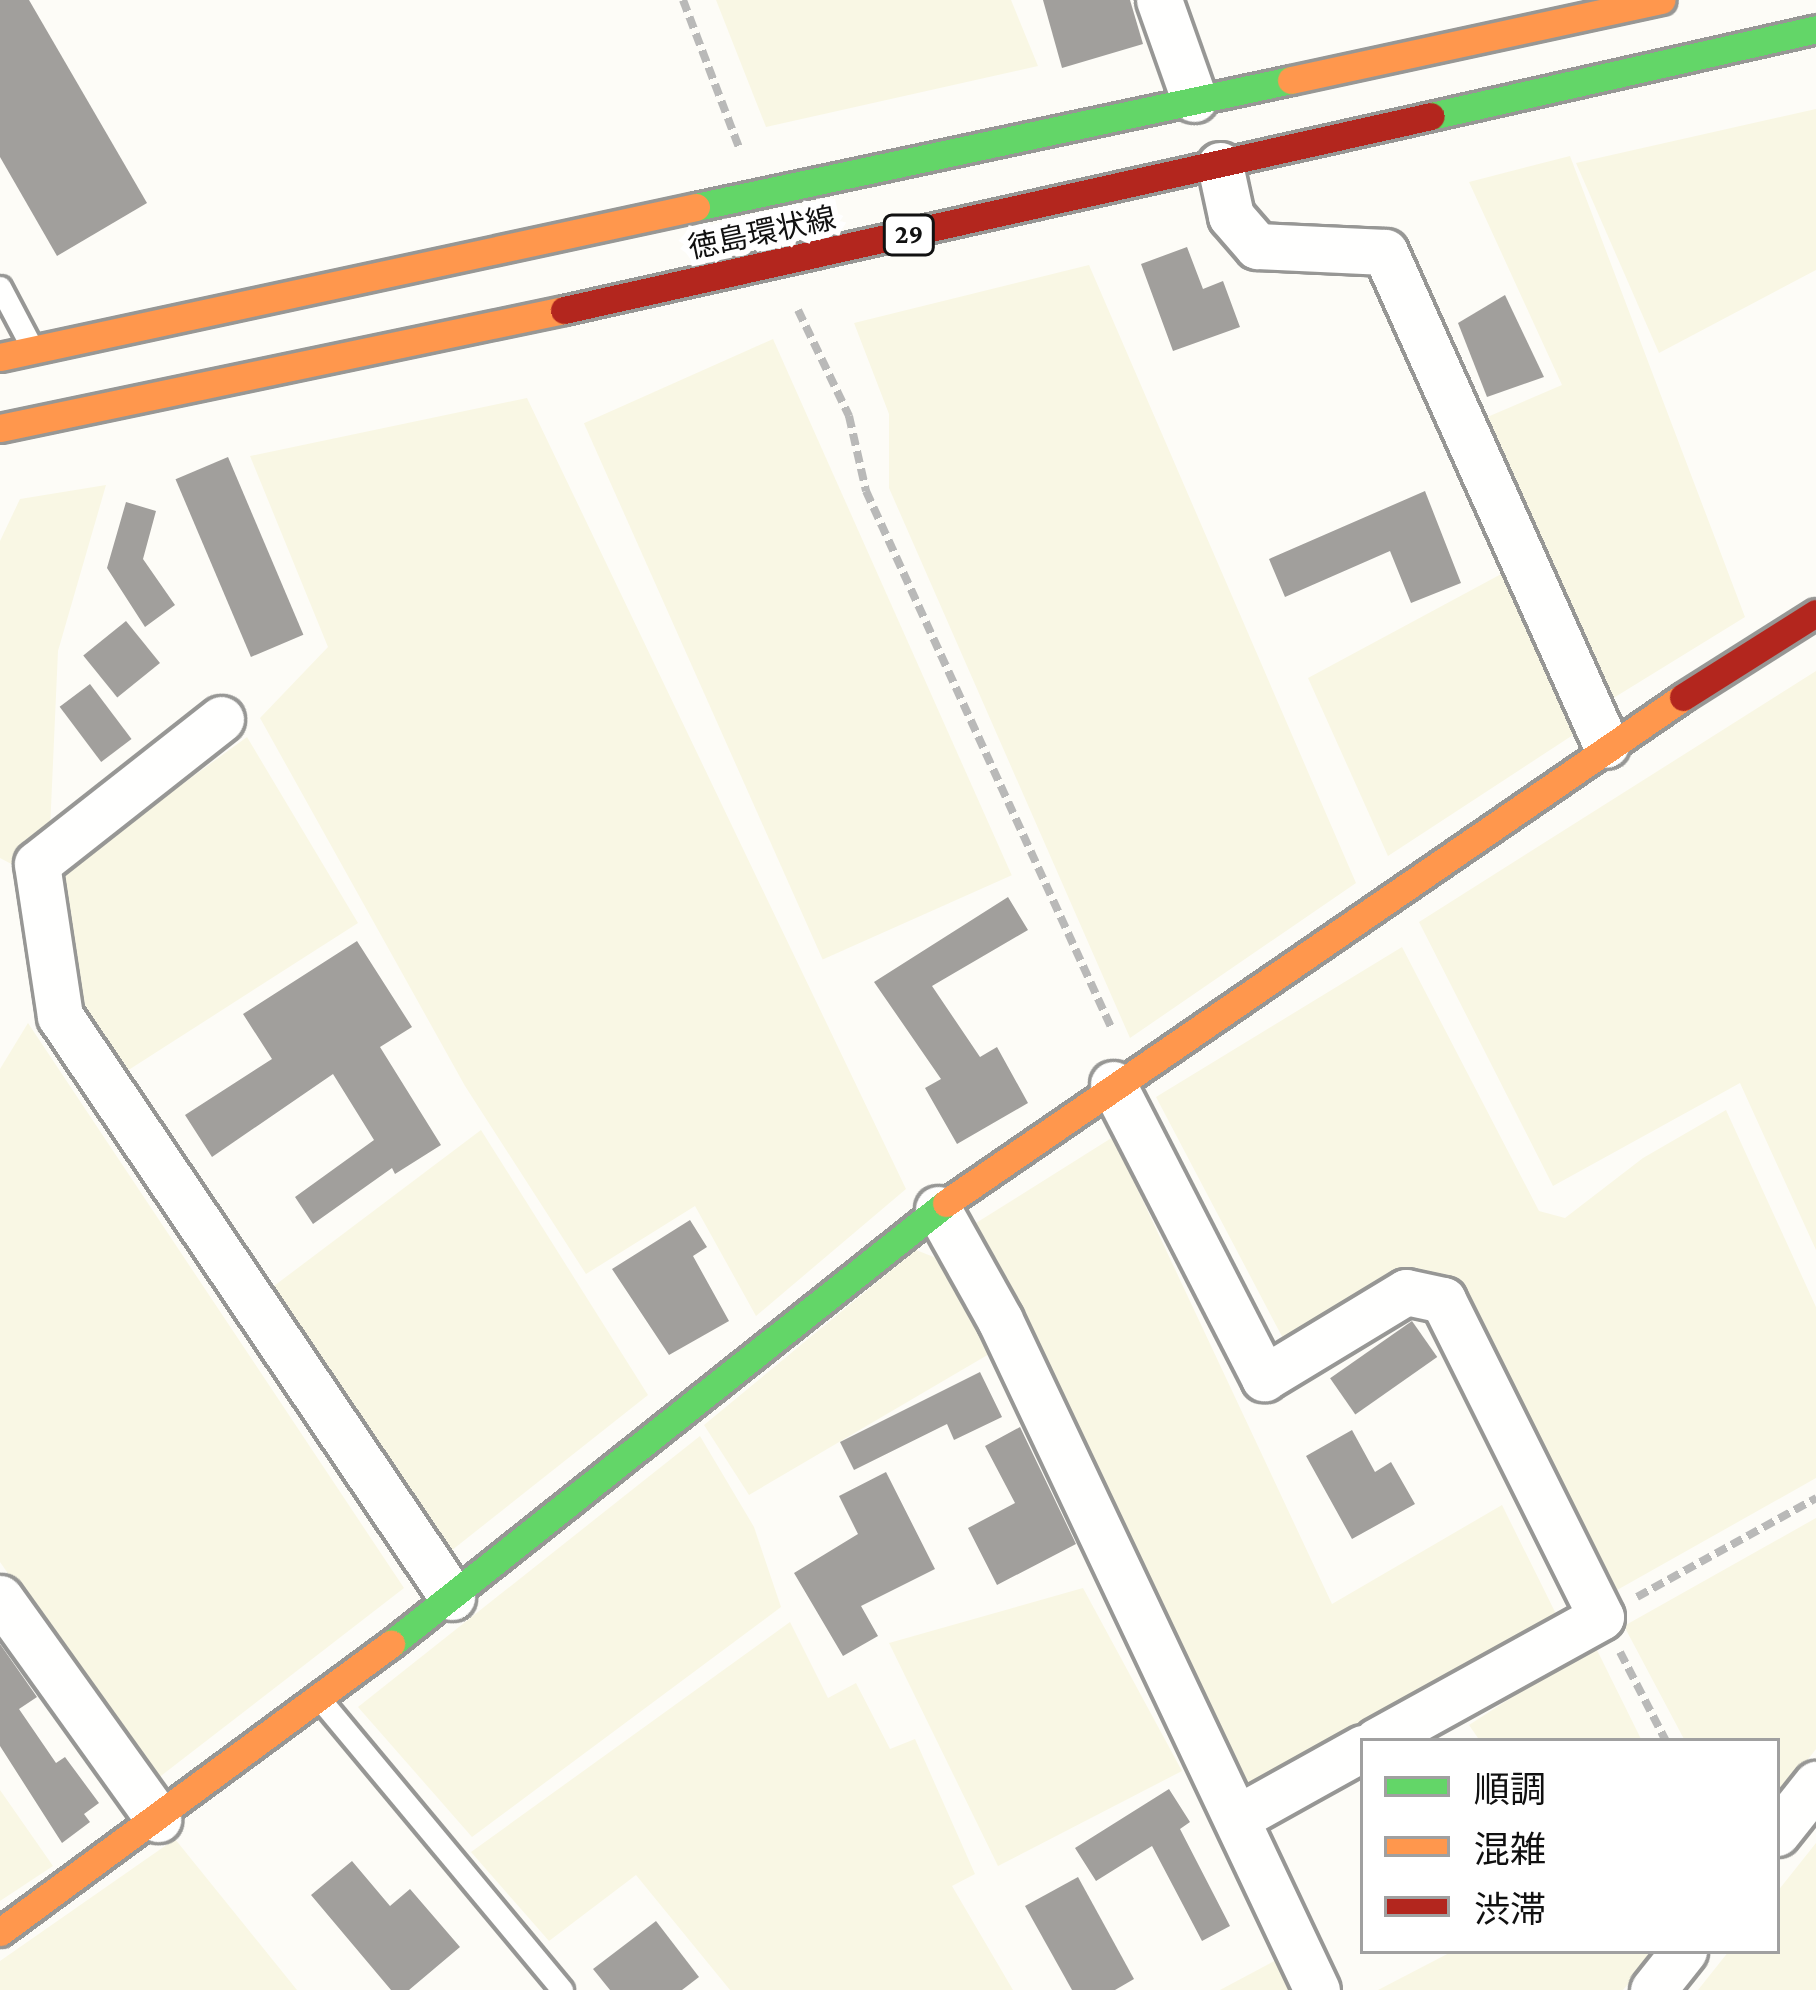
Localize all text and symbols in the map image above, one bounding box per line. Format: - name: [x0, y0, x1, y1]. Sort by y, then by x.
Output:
- street label: 徳島環状線: [685, 200, 839, 266]
- road number: 29: [882, 214, 936, 256]
- legend: [1360, 1738, 1780, 1954]
- text: 順調: [1474, 1770, 1546, 1810]
- text: 混雑: [1474, 1830, 1546, 1870]
- text: 渋滞: [1474, 1890, 1546, 1930]

